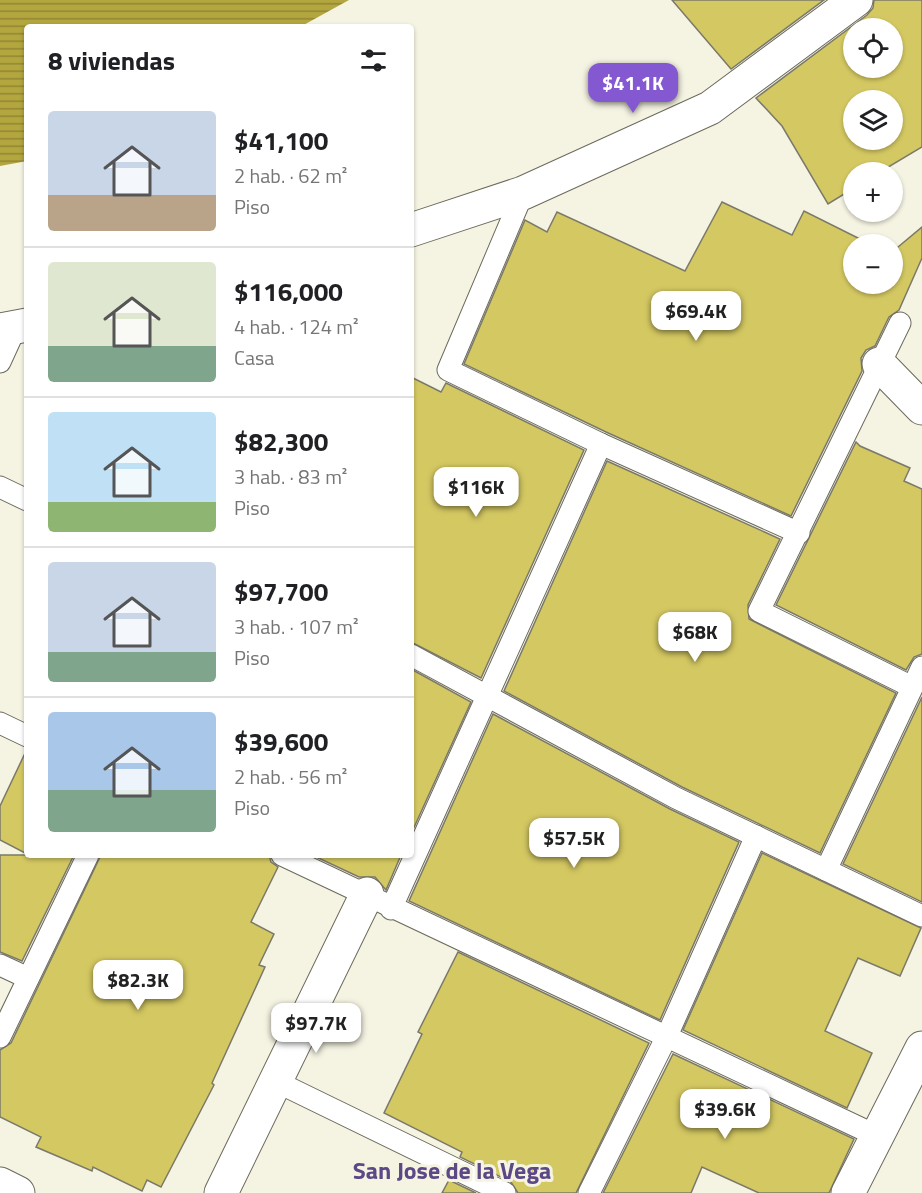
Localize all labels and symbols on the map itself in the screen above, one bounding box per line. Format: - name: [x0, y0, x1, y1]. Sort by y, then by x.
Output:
- pin: $41.1K: [584, 63, 682, 114]
- pin: $69.4K: [647, 291, 745, 342]
- pin: $116K: [434, 467, 518, 518]
- pin: $68K: [659, 612, 731, 663]
- pin: $57.5K: [525, 818, 623, 869]
- pin: $82.3K: [89, 960, 187, 1011]
- pin: $97.7K: [267, 1003, 365, 1054]
- pin: $39.6K: [676, 1089, 774, 1140]
- district label: San Jose de la Vega: [353, 1152, 551, 1188]

